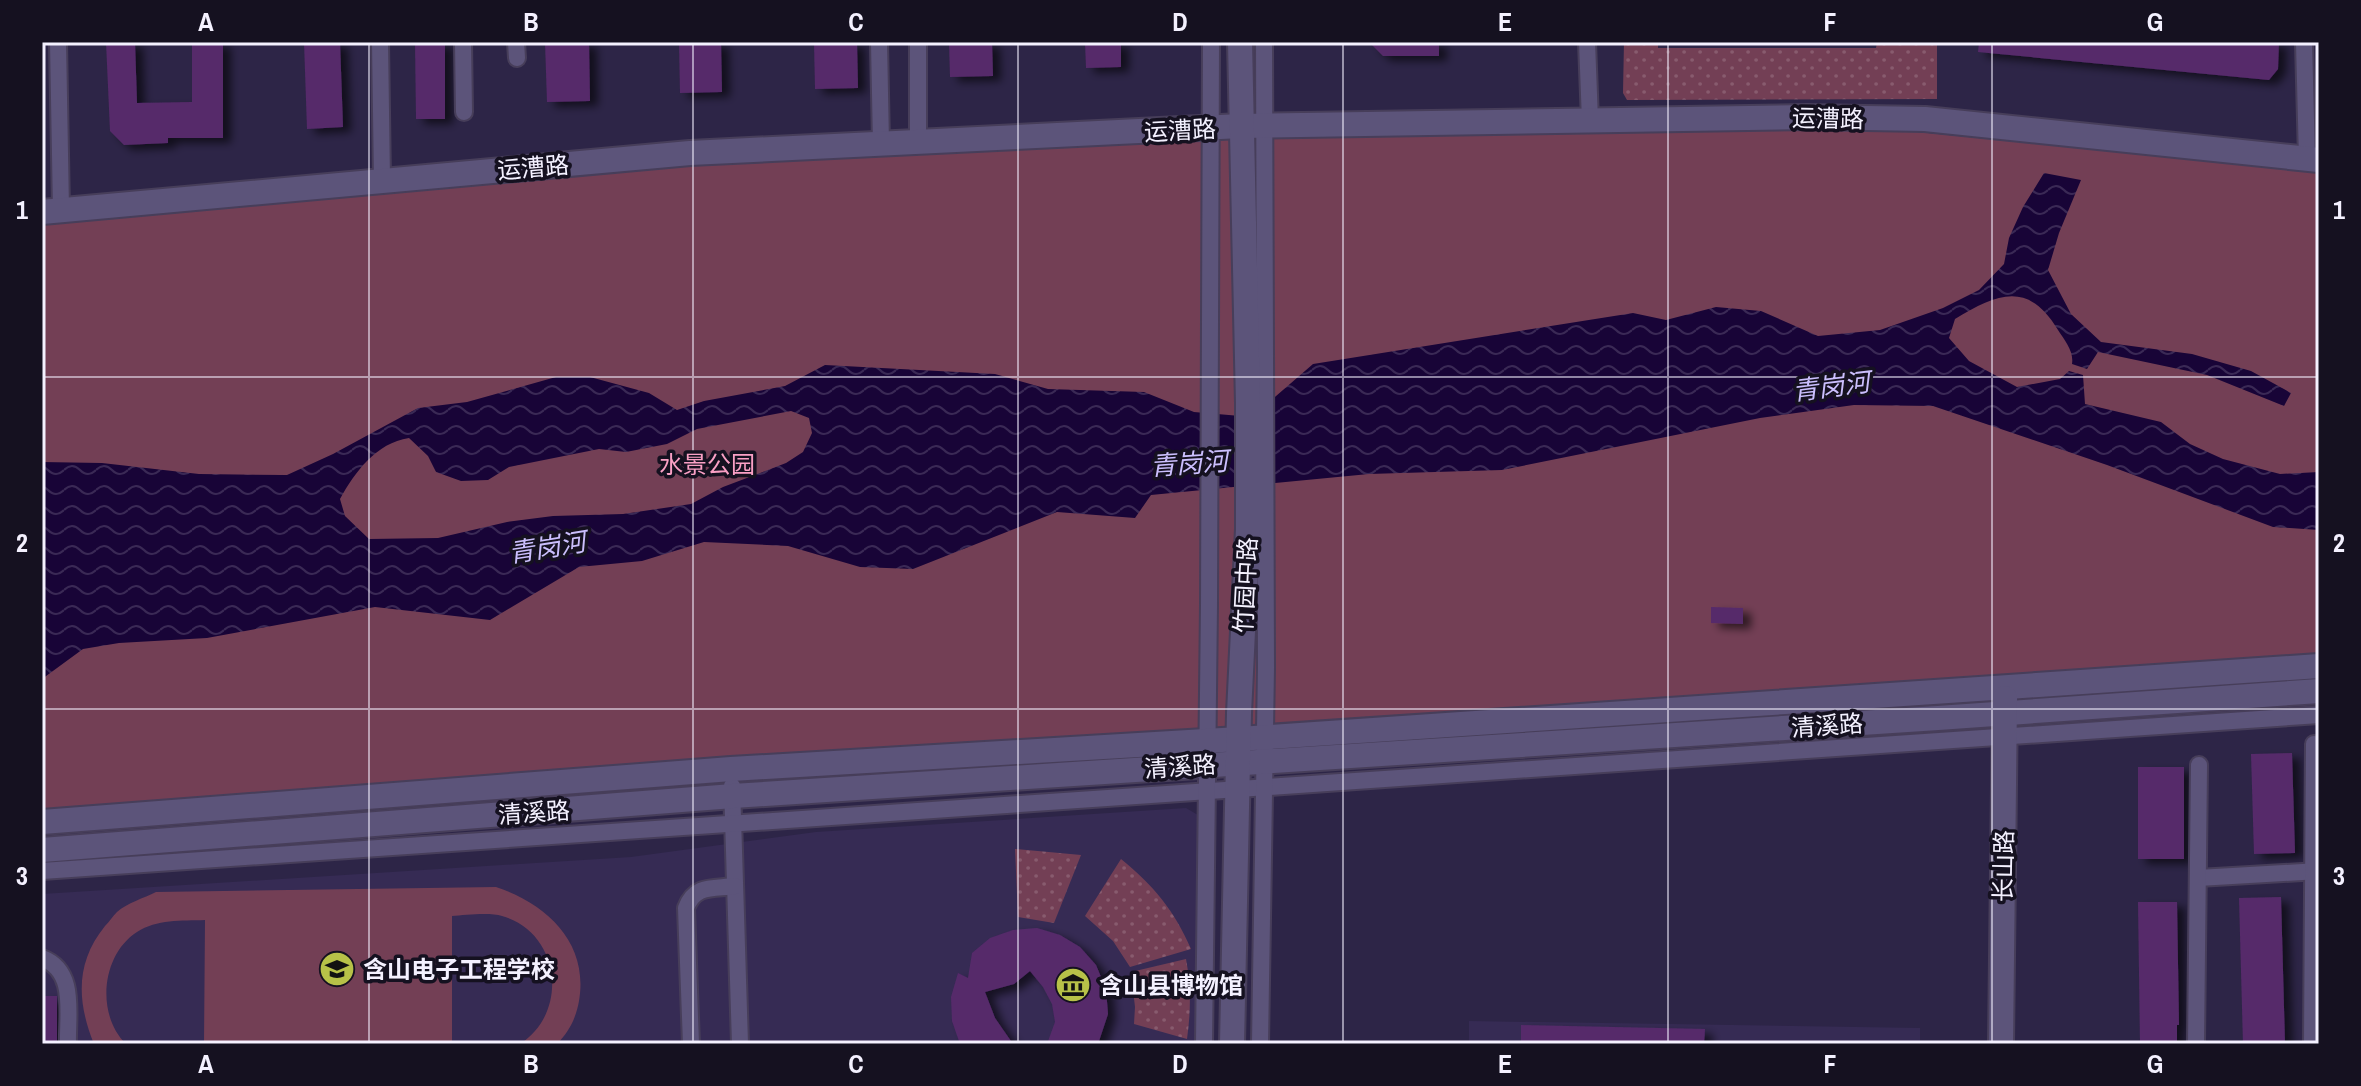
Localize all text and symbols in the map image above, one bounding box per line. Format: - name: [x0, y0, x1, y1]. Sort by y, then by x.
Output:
- text: A: [198, 4, 214, 39]
- text: B: [523, 4, 539, 39]
- text: C: [848, 4, 864, 39]
- text: D: [1172, 4, 1188, 39]
- text: E: [1498, 4, 1512, 39]
- text: F: [1823, 4, 1837, 39]
- text: G: [2147, 4, 2163, 39]
- street label: 运漕路: [1792, 101, 1864, 135]
- street label: 运漕路: [1143, 112, 1217, 148]
- street label: 运漕路: [496, 148, 570, 186]
- text: 1: [16, 192, 28, 227]
- text: 1: [2333, 192, 2345, 227]
- water label: 青岗河: [1790, 363, 1877, 408]
- water label: 青岗河: [1149, 442, 1234, 483]
- park label: 水景公园: [659, 448, 755, 480]
- water label: 青岗河: [506, 523, 593, 570]
- text: 2: [16, 525, 28, 560]
- text: 2: [2333, 525, 2345, 560]
- street label: 竹园中路: [1227, 536, 1263, 634]
- street label: 清溪路: [1790, 707, 1864, 743]
- street label: 清溪路: [1143, 748, 1217, 784]
- street label: 清溪路: [497, 794, 571, 830]
- street label: 长山路: [1986, 830, 2020, 902]
- text: 3: [16, 858, 28, 893]
- text: 3: [2333, 858, 2345, 893]
- school or university icon: 含山电子工程学校: [318, 950, 356, 988]
- place label: 含山电子工程学校: [363, 953, 555, 985]
- museum icon: 含山县博物馆: [1054, 966, 1092, 1004]
- place label: 含山县博物馆: [1099, 969, 1243, 1001]
- text: A: [198, 1046, 214, 1081]
- text: B: [523, 1046, 539, 1081]
- text: C: [848, 1046, 864, 1081]
- text: D: [1172, 1046, 1188, 1081]
- text: E: [1498, 1046, 1512, 1081]
- text: F: [1823, 1046, 1837, 1081]
- text: G: [2147, 1046, 2163, 1081]

